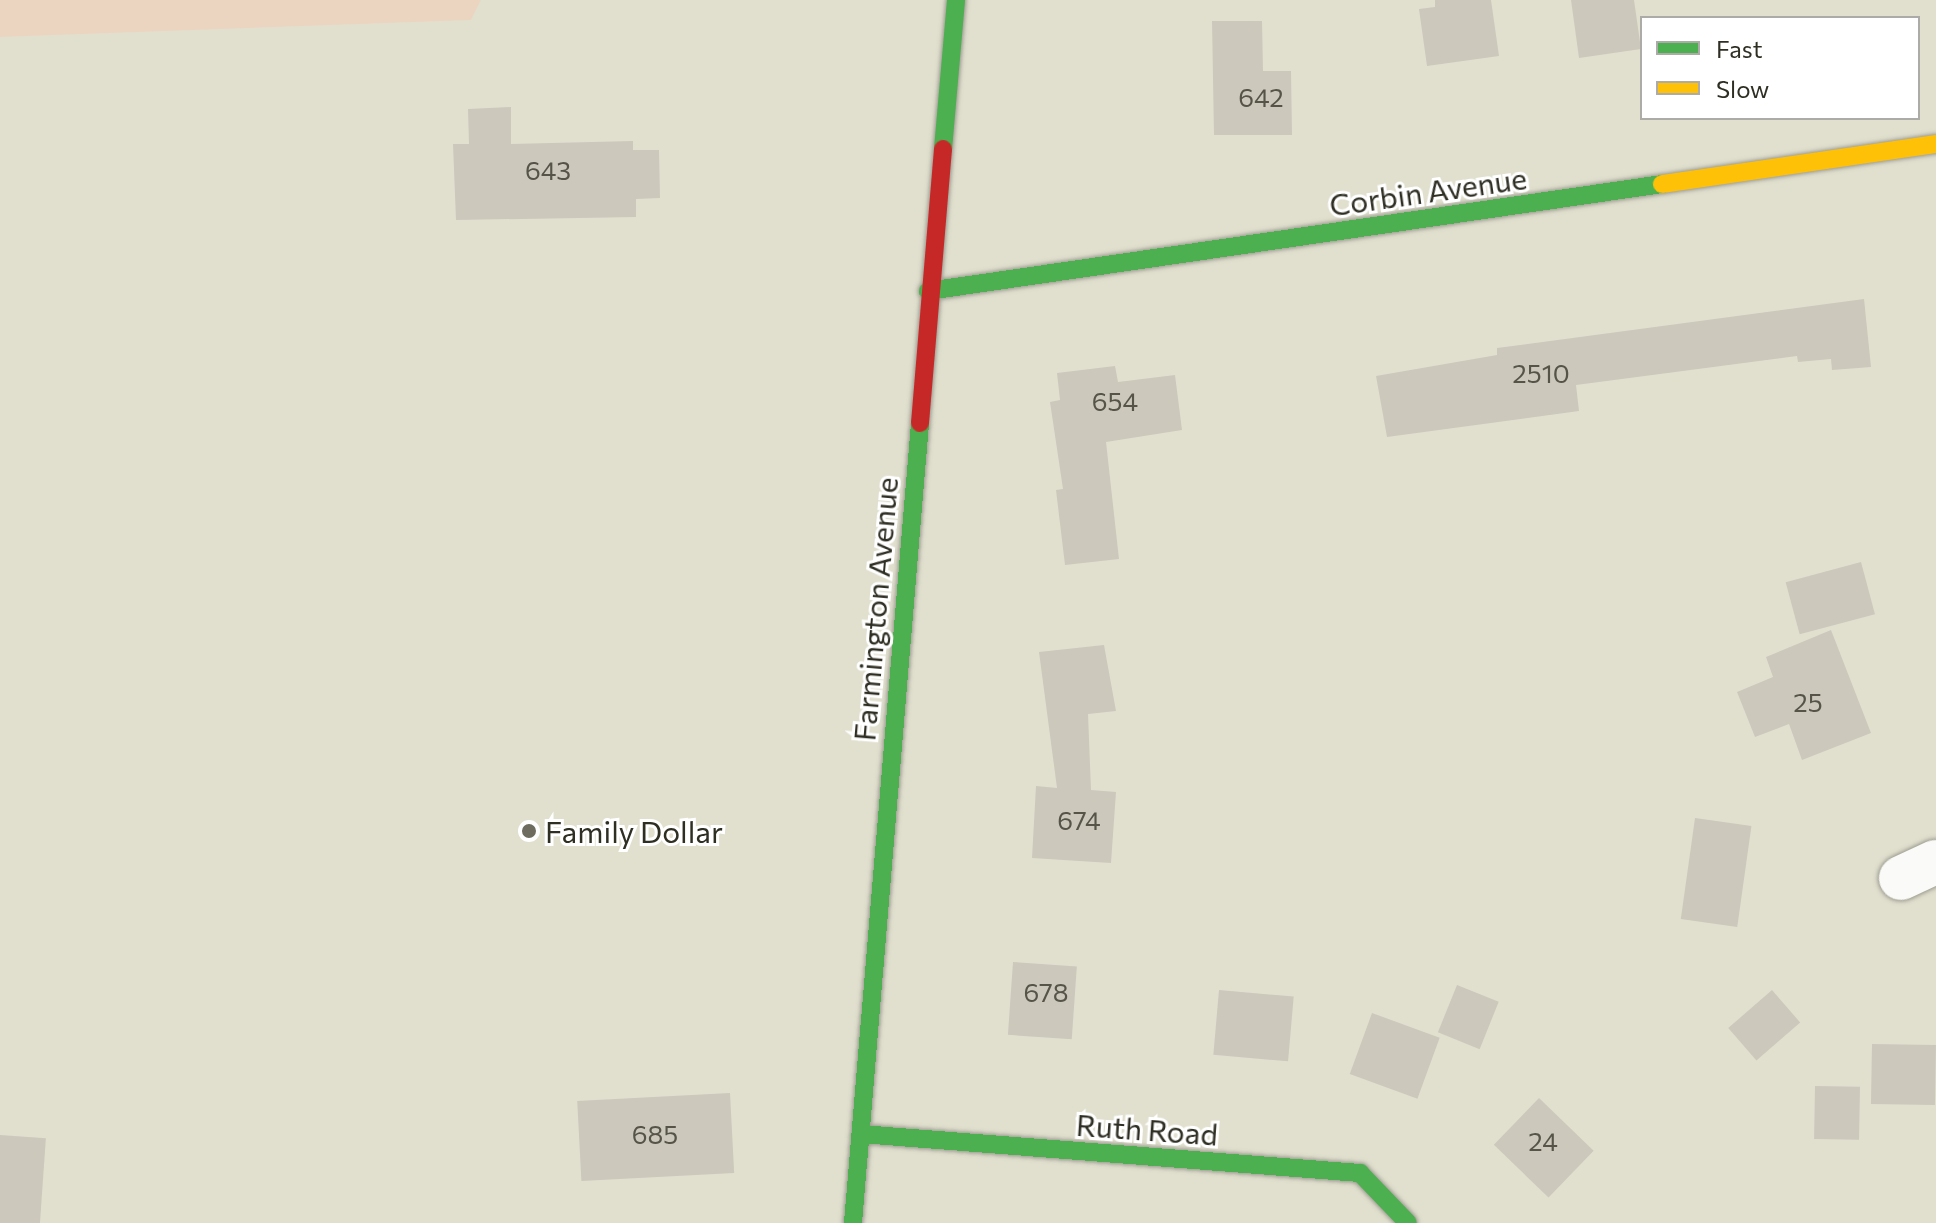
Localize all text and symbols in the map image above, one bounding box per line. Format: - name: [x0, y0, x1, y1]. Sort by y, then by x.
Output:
- legend: [1640, 16, 1920, 120]
- text: Fast: [1716, 34, 1763, 63]
- text: Slow: [1716, 74, 1769, 103]
- house number: 642: [1238, 81, 1284, 113]
- house number: 643: [525, 154, 571, 186]
- street label: Corbin Avenue: [1327, 159, 1529, 223]
- house number: 2510: [1512, 357, 1570, 389]
- house number: 654: [1092, 385, 1138, 417]
- street label: Farmington Avenue: [846, 476, 904, 742]
- house number: 25: [1793, 686, 1823, 718]
- house number: 674: [1057, 804, 1101, 836]
- place label: Family Dollar: [545, 813, 723, 849]
- marker: Family Dollar: [520, 822, 538, 840]
- house number: 678: [1023, 976, 1069, 1008]
- street label: Ruth Road: [1075, 1106, 1219, 1152]
- house number: 685: [632, 1118, 678, 1150]
- house number: 24: [1528, 1125, 1558, 1157]

